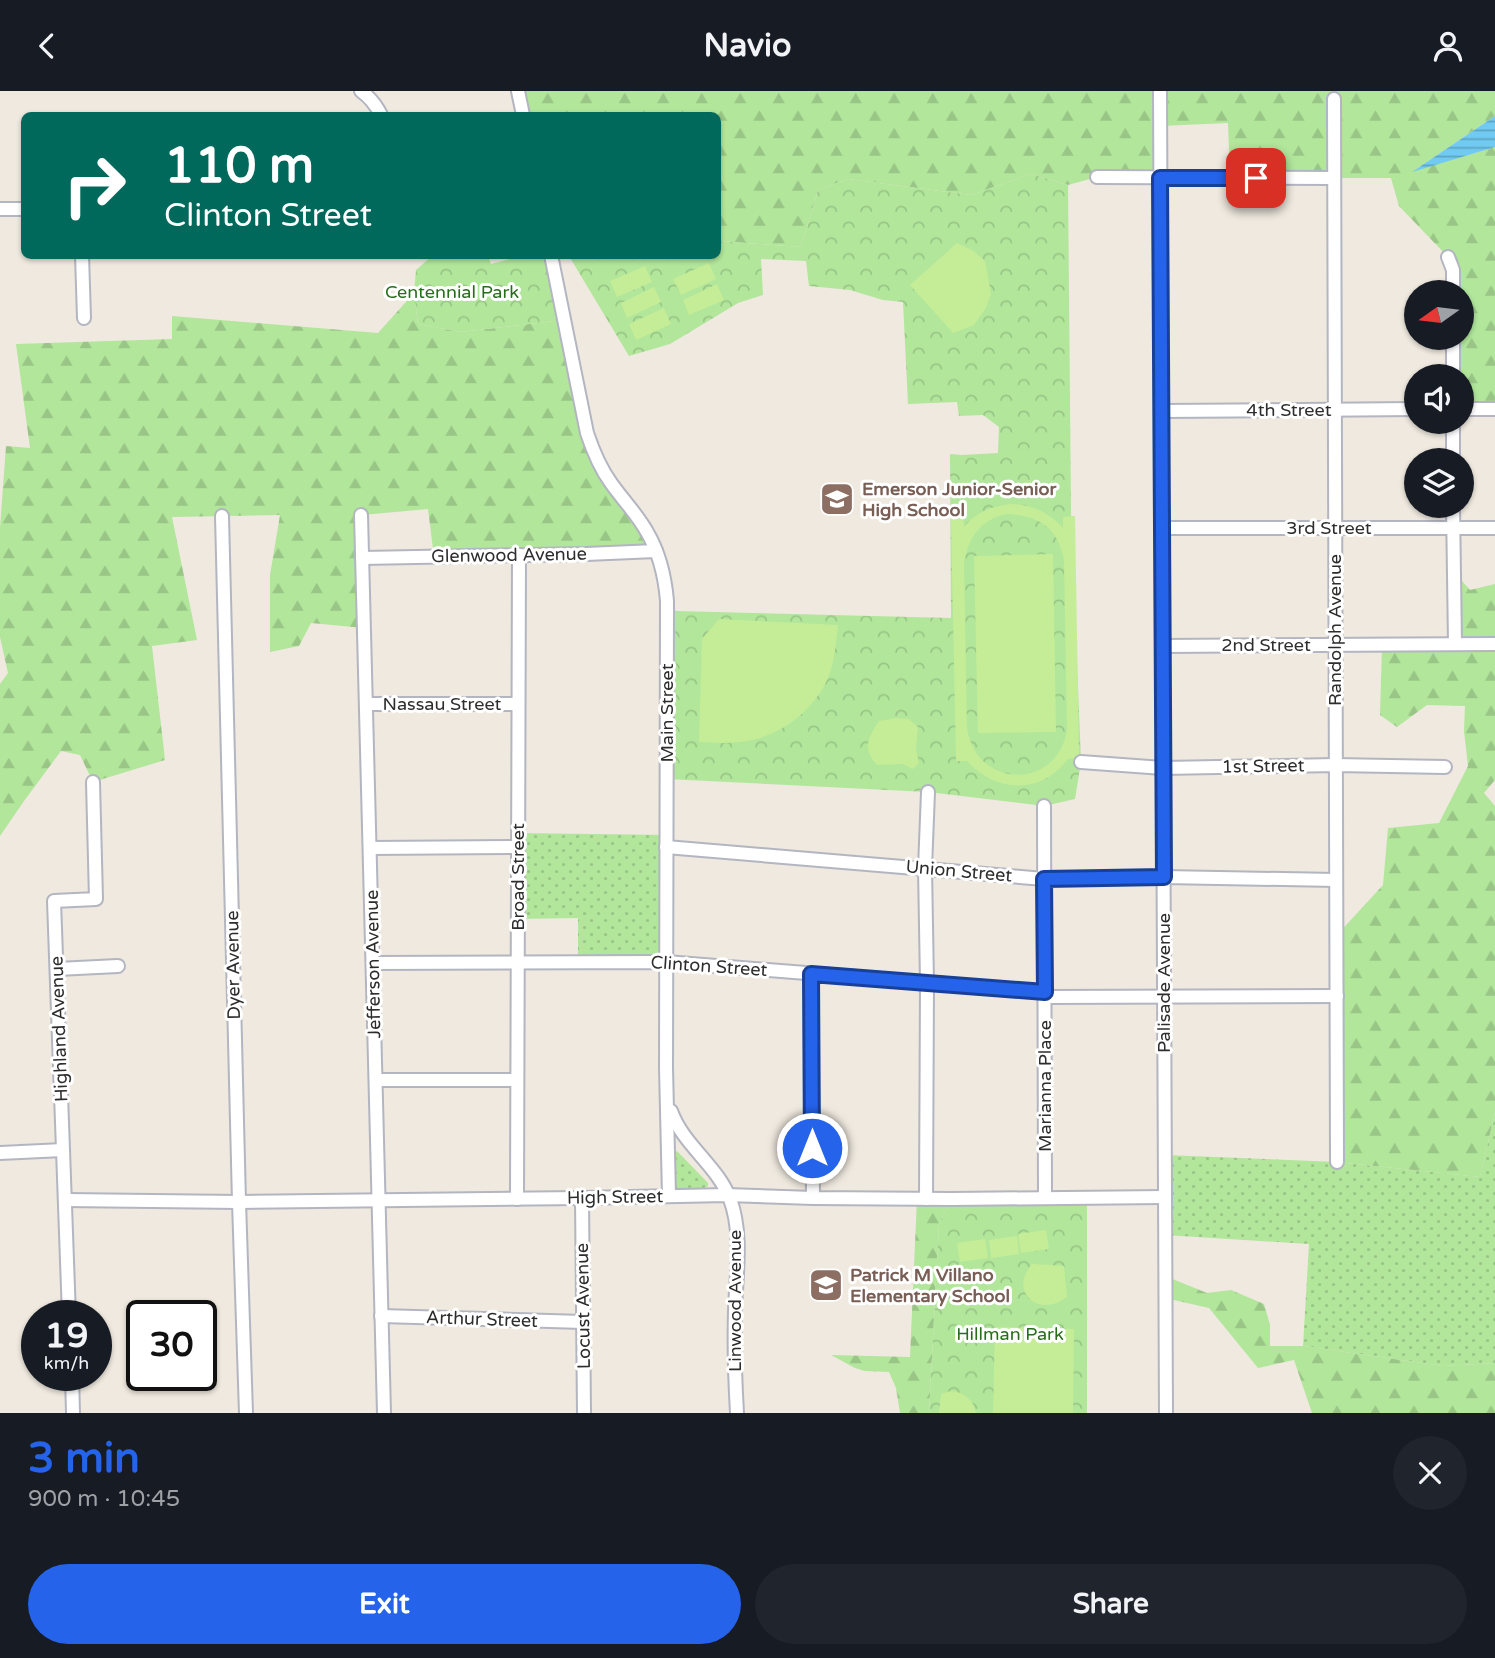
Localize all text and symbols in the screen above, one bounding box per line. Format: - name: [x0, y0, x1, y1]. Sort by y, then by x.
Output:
- icon: back: [28, 27, 66, 65]
- text: Navio: [704, 27, 791, 65]
- icon: person: [1429, 27, 1467, 65]
- text: 110 m: [164, 137, 314, 196]
- icon: right: [49, 140, 140, 231]
- pin: [1226, 148, 1286, 208]
- icon: arrive: [1237, 159, 1275, 197]
- text: Clinton Street: [164, 197, 372, 235]
- north arrow: [1404, 280, 1474, 350]
- map controls: [1404, 280, 1474, 518]
- park label: Centennial Park: [385, 281, 519, 303]
- button: sound: [1404, 364, 1474, 434]
- street label: 4th Street: [1246, 399, 1332, 421]
- button: layers: [1404, 448, 1474, 518]
- place label: Emerson Junior-Senior High School: [862, 478, 1057, 521]
- school or university icon: Emerson Junior-Senior High School: [818, 480, 856, 518]
- street label: 3rd Street: [1286, 517, 1372, 539]
- street label: Glenwood Avenue: [431, 543, 587, 567]
- street label: Randolph Avenue: [1324, 554, 1346, 706]
- street label: 2nd Street: [1221, 634, 1311, 656]
- street label: Main Street: [656, 663, 678, 763]
- street label: Nassau Street: [383, 693, 502, 715]
- street label: 1st Street: [1221, 754, 1305, 778]
- street label: Broad Street: [507, 823, 529, 931]
- street label: Union Street: [905, 855, 1013, 887]
- street label: Jefferson Avenue: [361, 889, 385, 1039]
- street label: Dyer Avenue: [221, 910, 245, 1020]
- street label: Palisade Avenue: [1153, 913, 1175, 1053]
- street label: Clinton Street: [650, 951, 768, 981]
- street label: Highland Avenue: [45, 956, 73, 1102]
- street label: Marianna Place: [1034, 1020, 1056, 1152]
- position arrow: [775, 1111, 849, 1185]
- street label: High Street: [567, 1185, 663, 1209]
- street label: Linwood Avenue: [724, 1230, 746, 1372]
- street label: Locust Avenue: [571, 1243, 595, 1369]
- place label: Patrick M Villano Elementary School: [850, 1264, 1010, 1307]
- school or university icon: Patrick M Villano Elementary School: [807, 1266, 845, 1304]
- speed limit sign: 30: [126, 1300, 217, 1391]
- street label: Arthur Street: [426, 1306, 538, 1332]
- text: 19: [45, 1315, 88, 1357]
- park label: Hillman Park: [956, 1323, 1064, 1345]
- text: km/h: [44, 1352, 89, 1374]
- text: 3 min: [28, 1433, 140, 1484]
- button: close: [1393, 1436, 1467, 1510]
- text: 900 m · 10:45: [28, 1485, 180, 1513]
- button: Exit: [28, 1564, 741, 1644]
- button: Share: [755, 1564, 1467, 1644]

